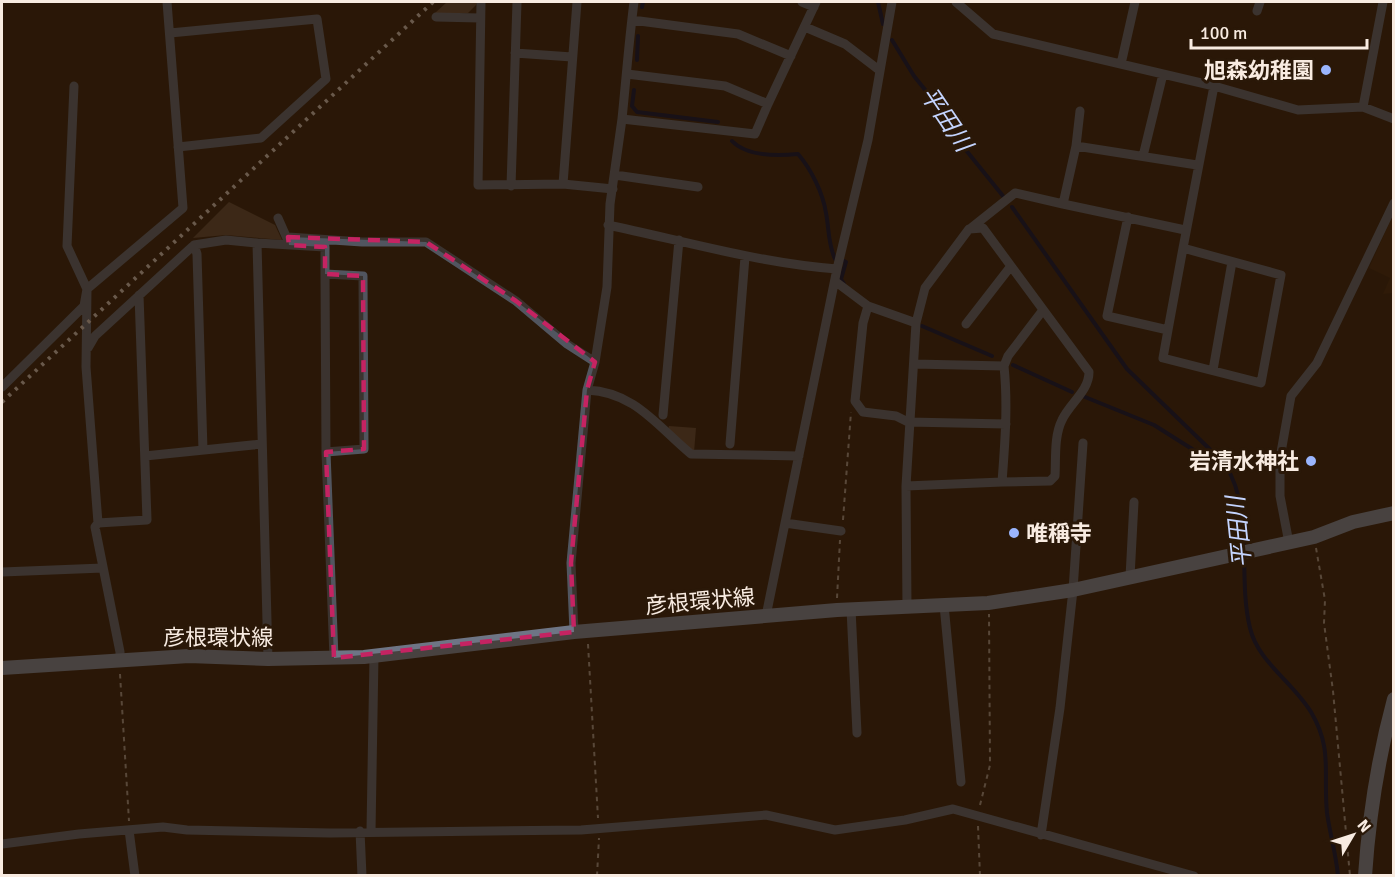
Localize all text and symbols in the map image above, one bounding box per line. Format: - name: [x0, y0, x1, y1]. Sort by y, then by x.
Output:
- scale bar: [1191, 12, 1366, 50]
- text: 100 m: [1200, 22, 1247, 44]
- place label: 旭森幼稚園: [1204, 57, 1314, 84]
- marker: 旭森幼稚園: [1319, 63, 1333, 77]
- water label: 平田川: [913, 81, 980, 160]
- place label: 岩清水神社: [1189, 448, 1299, 475]
- marker: 岩清水神社: [1304, 454, 1318, 468]
- water label: 平田川: [1220, 492, 1258, 569]
- place label: 唯稱寺: [1026, 520, 1092, 547]
- marker: 唯稱寺: [1007, 526, 1021, 540]
- street label: 彦根環状線: [644, 583, 756, 620]
- street label: 彦根環状線: [163, 624, 273, 651]
- north arrow: [1323, 805, 1383, 865]
- text: N: [1353, 816, 1375, 837]

